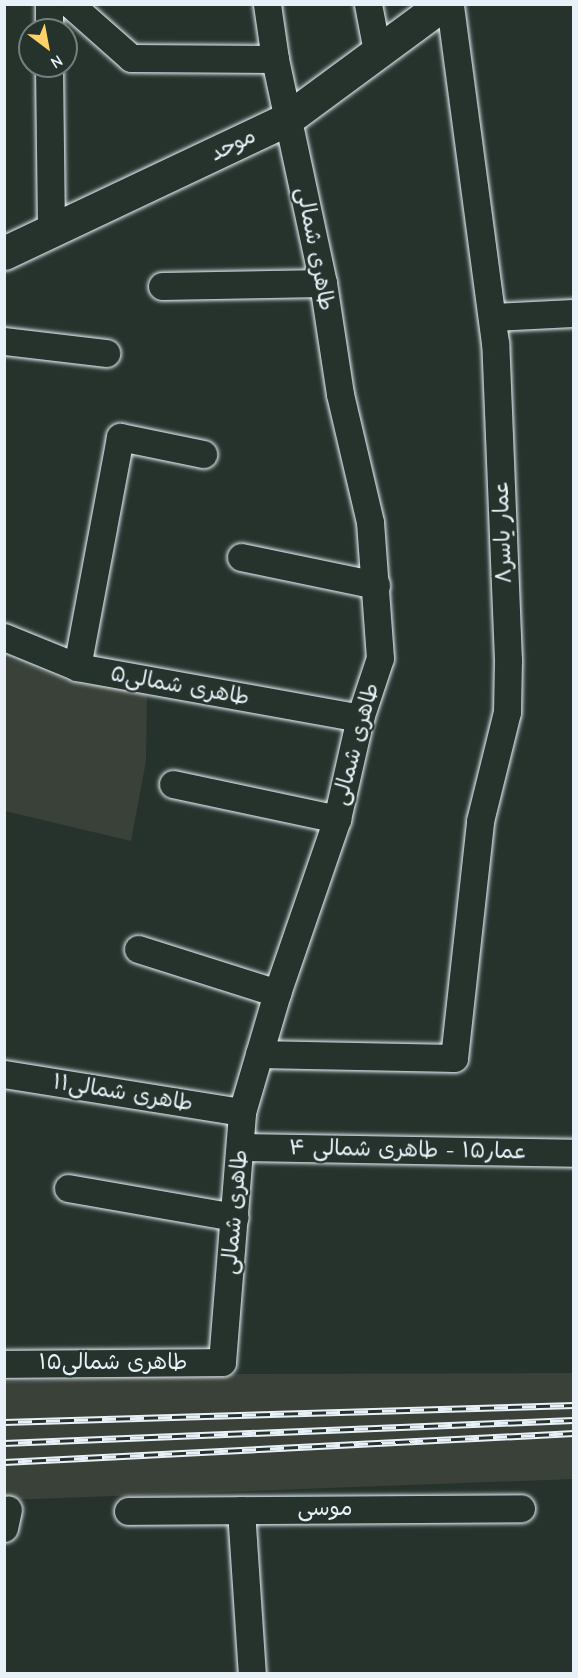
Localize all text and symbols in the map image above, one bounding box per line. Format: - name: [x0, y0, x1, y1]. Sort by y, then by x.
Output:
- north arrow: [18, 18, 78, 78]
- text: N: [47, 51, 66, 72]
- street label: موحد: [206, 123, 260, 167]
- street label: طاهری شمالی: [290, 185, 340, 313]
- street label: عمار یاسر۸: [488, 480, 518, 584]
- street label: طاهری شمالی۵: [108, 661, 252, 711]
- street label: طاهری شمالی: [327, 680, 385, 808]
- street label: طاهری شمالی۱۱: [51, 1069, 195, 1117]
- street label: عمار۱۵ - طاهری شمالی ۴: [289, 1135, 527, 1165]
- street label: طاهری شمالی: [216, 1148, 254, 1276]
- street label: طاهری شمالی۱۵: [39, 1350, 187, 1376]
- street label: موسی: [297, 1496, 353, 1522]

